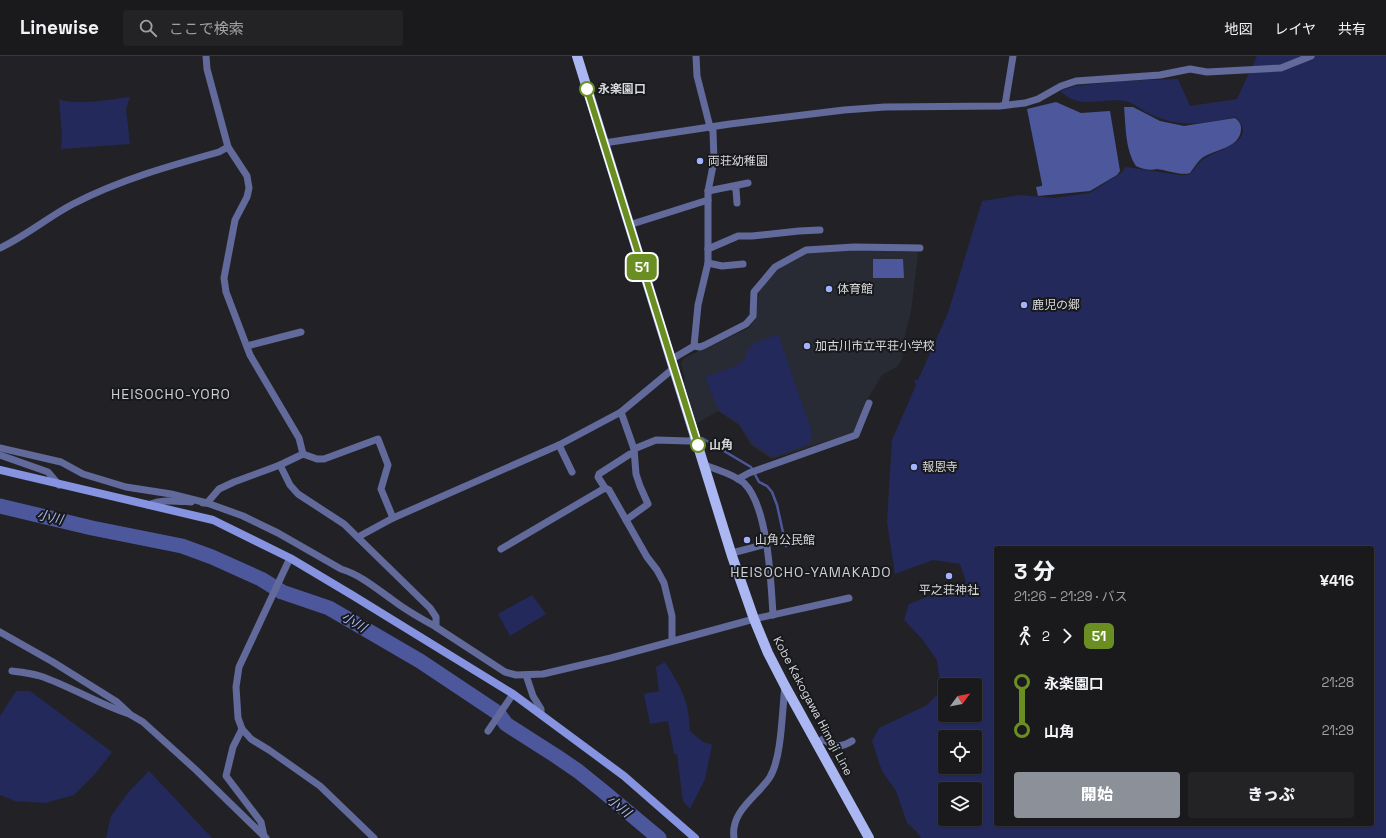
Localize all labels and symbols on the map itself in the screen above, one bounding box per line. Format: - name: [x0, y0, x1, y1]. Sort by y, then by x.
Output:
- marker: 永楽園口: [579, 81, 595, 97]
- place label: 永楽園口: [598, 81, 646, 97]
- place label: 両荘幼稚園: [708, 153, 768, 169]
- marker: 両荘幼稚園: [695, 156, 705, 166]
- line badge: 51: [624, 254, 660, 280]
- place label: 体育館: [837, 281, 873, 297]
- marker: 体育館: [824, 284, 834, 294]
- place label: 鹿児の郷: [1032, 297, 1080, 313]
- marker: 鹿児の郷: [1019, 300, 1029, 310]
- place label: 加古川市立平荘小学校: [815, 338, 935, 354]
- marker: 加古川市立平荘小学校: [802, 341, 812, 351]
- district label: HEISOCHO-YORO: [111, 385, 231, 403]
- marker: 山角: [690, 437, 706, 453]
- place label: 山角: [709, 437, 733, 453]
- place label: 報恩寺: [922, 459, 958, 475]
- marker: 報恩寺: [909, 462, 919, 472]
- water label: 小川: [36, 506, 66, 528]
- place label: 山角公民館: [755, 532, 815, 548]
- marker: 山角公民館: [742, 535, 752, 545]
- district label: HEISOCHO-YAMAKADO: [730, 563, 892, 581]
- marker: 平之荘神社: [944, 571, 954, 581]
- place label: 平之荘神社: [919, 582, 979, 598]
- water label: 小川: [338, 608, 371, 637]
- street label: Kobe Kakogawa Himeji Line: [769, 634, 857, 778]
- north arrow: [938, 678, 982, 722]
- water label: 小川: [604, 791, 636, 822]

